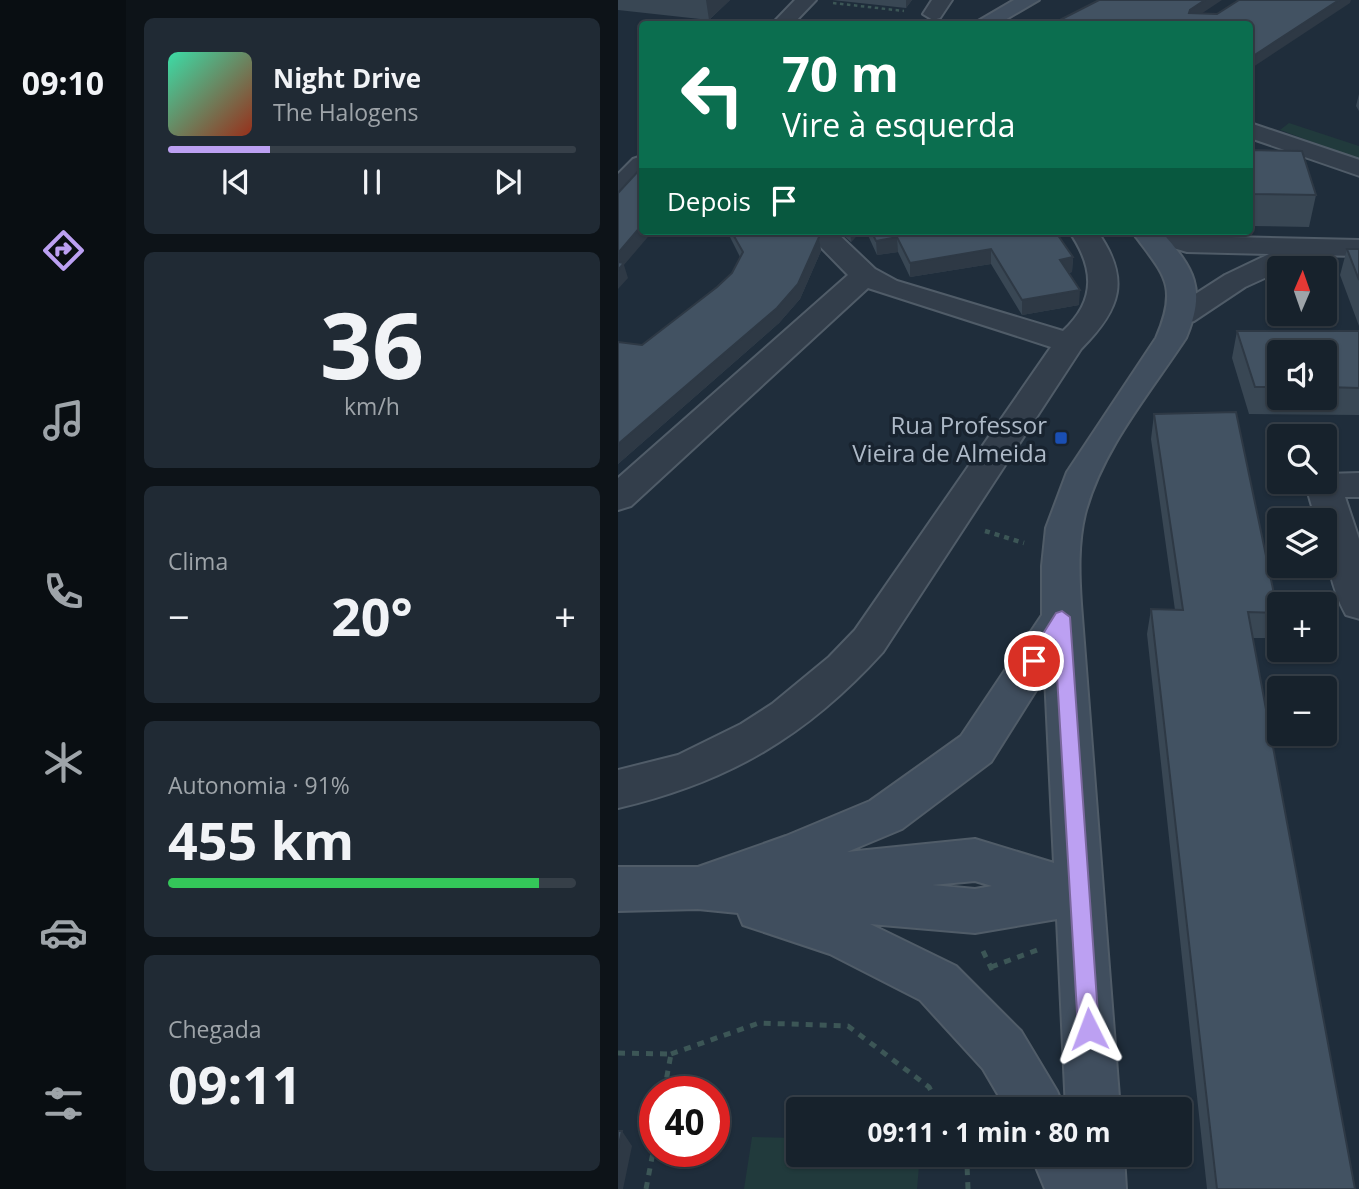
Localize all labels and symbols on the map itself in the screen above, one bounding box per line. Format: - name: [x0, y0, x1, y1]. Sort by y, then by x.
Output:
- north arrow: [1267, 256, 1337, 326]
- place label: Rua Professor Vieira de Almeida: [852, 408, 1047, 469]
- marker: Rua Professor Vieira de Almeida: [1053, 430, 1069, 446]
- pin: [1004, 631, 1064, 691]
- position arrow: [1052, 992, 1126, 1066]
- speed limit sign: 40: [639, 1076, 730, 1167]

